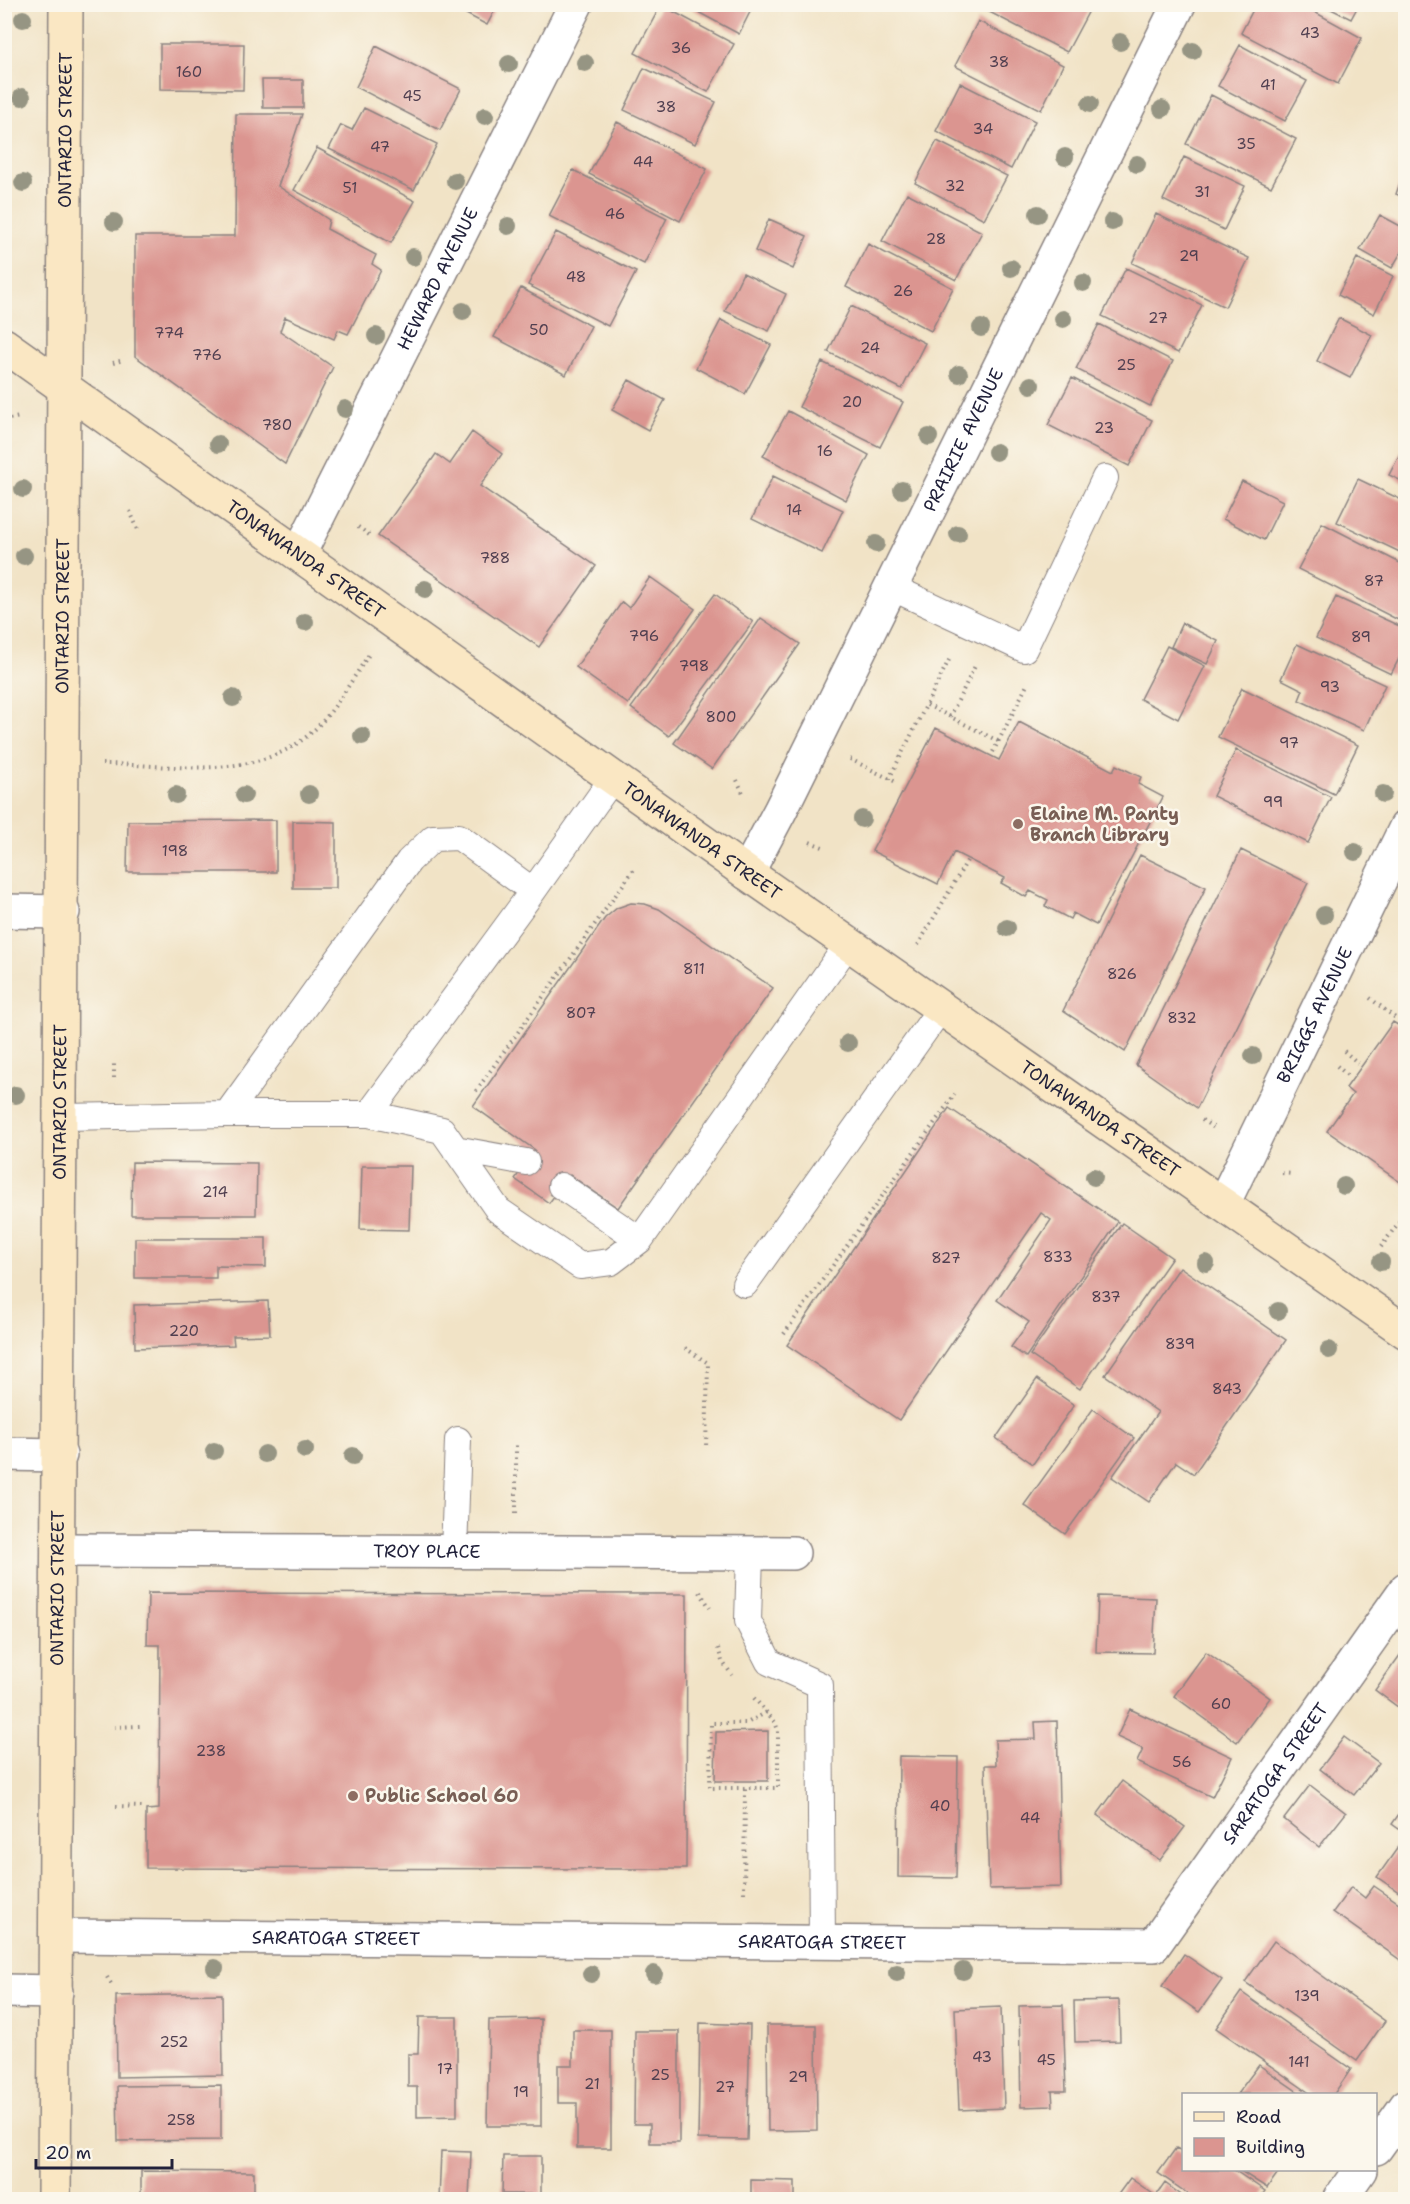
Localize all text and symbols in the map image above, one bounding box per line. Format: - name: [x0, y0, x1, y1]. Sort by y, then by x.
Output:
- house number: 43: [1300, 23, 1320, 43]
- house number: 36: [671, 38, 691, 58]
- street label: ONTARIO STREET: [53, 52, 78, 208]
- house number: 38: [989, 52, 1009, 72]
- house number: 160: [176, 62, 202, 82]
- house number: 41: [1260, 75, 1276, 95]
- house number: 45: [402, 86, 422, 106]
- house number: 38: [656, 97, 676, 117]
- house number: 34: [973, 119, 993, 139]
- house number: 35: [1236, 134, 1256, 154]
- house number: 47: [370, 137, 390, 157]
- house number: 44: [633, 152, 653, 172]
- house number: 32: [945, 176, 965, 196]
- house number: 51: [343, 178, 357, 198]
- house number: 31: [1194, 182, 1210, 202]
- street label: HEWARD AVENUE: [391, 203, 484, 354]
- house number: 46: [605, 204, 625, 224]
- house number: 28: [926, 229, 946, 249]
- house number: 29: [1179, 246, 1199, 266]
- house number: 48: [566, 267, 586, 287]
- house number: 26: [893, 281, 913, 301]
- house number: 27: [1148, 308, 1168, 328]
- house number: 50: [529, 320, 549, 340]
- house number: 774: [154, 323, 184, 343]
- house number: 24: [860, 338, 880, 358]
- house number: 776: [192, 345, 222, 365]
- house number: 25: [1116, 355, 1136, 375]
- street label: PRAIRIE AVENUE: [918, 364, 1009, 516]
- house number: 20: [842, 392, 862, 412]
- house number: 780: [262, 415, 292, 435]
- house number: 23: [1094, 418, 1114, 438]
- house number: 16: [817, 441, 833, 461]
- street label: TONAWANDA STREET: [221, 495, 390, 624]
- house number: 14: [786, 500, 802, 520]
- street label: ONTARIO STREET: [50, 538, 75, 694]
- house number: 788: [480, 548, 510, 568]
- house number: 87: [1364, 571, 1384, 591]
- house number: 796: [629, 626, 659, 646]
- house number: 89: [1351, 627, 1371, 647]
- house number: 798: [679, 656, 709, 676]
- house number: 93: [1320, 677, 1340, 697]
- house number: 800: [705, 707, 737, 727]
- house number: 97: [1279, 733, 1299, 753]
- street label: TONAWANDA STREET: [618, 776, 786, 905]
- house number: 99: [1263, 792, 1283, 812]
- place label: Elaine M. Panty Branch Library: [1030, 802, 1179, 847]
- marker: Elaine M. Panty Branch Library: [1011, 817, 1025, 831]
- house number: 198: [162, 841, 188, 861]
- street label: BRIGGS AVENUE: [1271, 943, 1358, 1087]
- house number: 811: [683, 959, 705, 979]
- house number: 826: [1107, 964, 1137, 984]
- house number: 807: [566, 1003, 596, 1023]
- house number: 832: [1167, 1008, 1197, 1028]
- street label: ONTARIO STREET: [48, 1024, 72, 1180]
- street label: TONAWANDA STREET: [1016, 1055, 1185, 1183]
- house number: 214: [202, 1182, 228, 1202]
- house number: 833: [1043, 1247, 1073, 1267]
- house number: 827: [931, 1248, 961, 1268]
- house number: 837: [1091, 1287, 1121, 1307]
- house number: 220: [169, 1321, 199, 1341]
- house number: 839: [1165, 1334, 1195, 1354]
- house number: 843: [1212, 1379, 1242, 1399]
- street label: ONTARIO STREET: [45, 1510, 70, 1666]
- street label: TROY PLACE: [373, 1539, 481, 1564]
- house number: 60: [1211, 1694, 1231, 1714]
- street label: SARATOGA STREET: [1217, 1698, 1334, 1849]
- house number: 238: [196, 1741, 226, 1761]
- house number: 56: [1172, 1752, 1192, 1772]
- place label: Public School 60: [365, 1784, 519, 1808]
- marker: Public School 60: [346, 1789, 360, 1803]
- house number: 40: [930, 1796, 950, 1816]
- house number: 44: [1020, 1808, 1040, 1828]
- street label: SARATOGA STREET: [252, 1926, 420, 1951]
- street label: SARATOGA STREET: [738, 1930, 906, 1955]
- house number: 139: [1294, 1986, 1320, 2006]
- house number: 252: [159, 2032, 189, 2052]
- house number: 43: [972, 2047, 992, 2067]
- house number: 45: [1036, 2050, 1056, 2070]
- house number: 141: [1288, 2052, 1310, 2072]
- house number: 17: [437, 2059, 453, 2079]
- house number: 25: [650, 2065, 670, 2085]
- house number: 29: [788, 2067, 808, 2087]
- house number: 21: [584, 2074, 600, 2094]
- house number: 27: [715, 2077, 735, 2097]
- house number: 19: [513, 2082, 529, 2102]
- legend: [1182, 2093, 1377, 2171]
- text: Road: [1236, 2105, 1281, 2129]
- house number: 258: [166, 2110, 196, 2130]
- scale bar: [36, 2132, 172, 2170]
- text: Building: [1236, 2135, 1305, 2159]
- text: 20 m: [45, 2141, 91, 2165]

